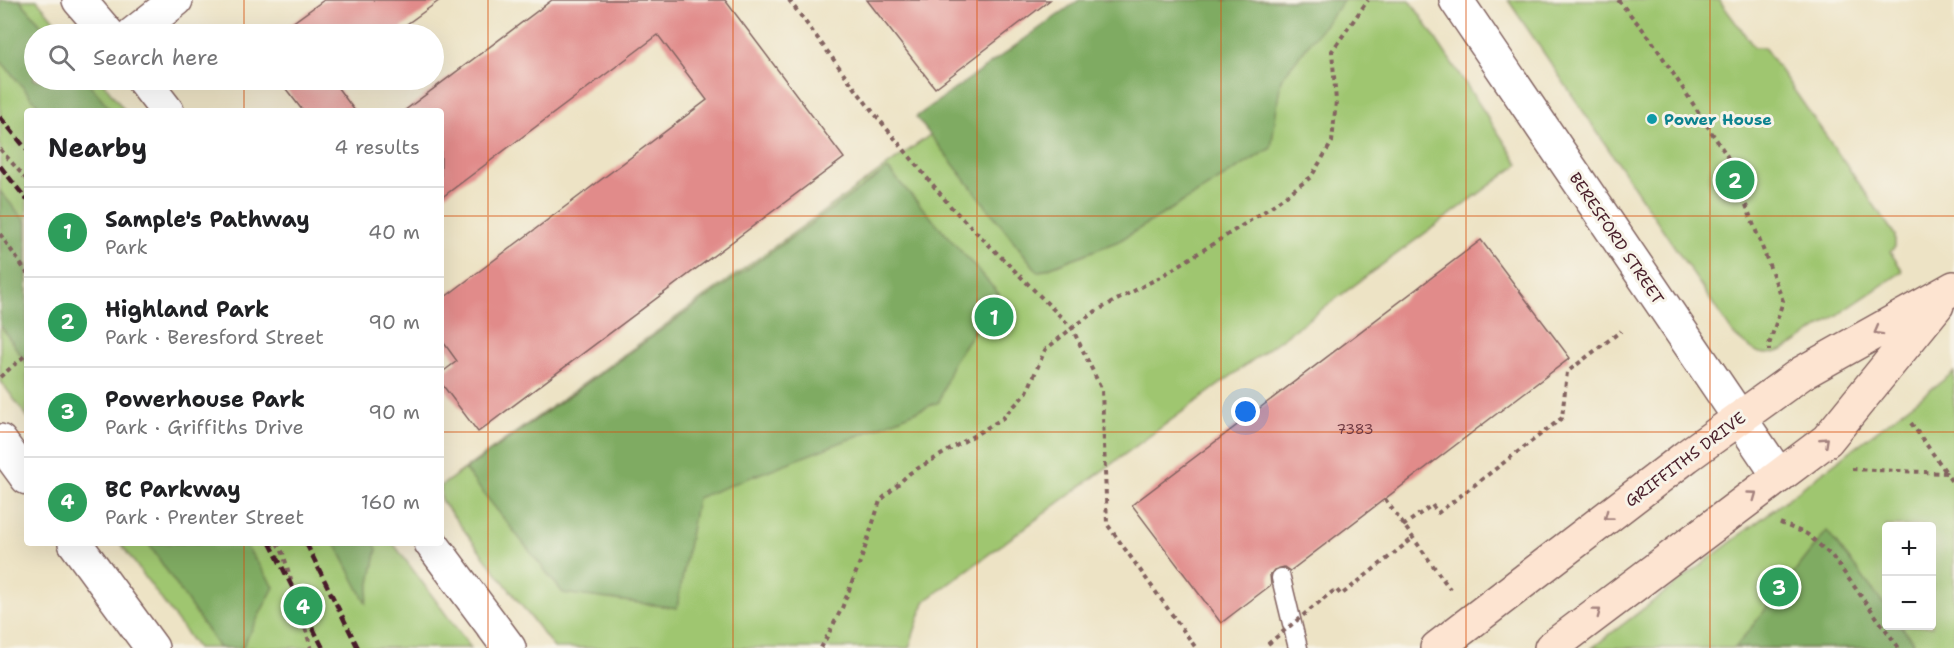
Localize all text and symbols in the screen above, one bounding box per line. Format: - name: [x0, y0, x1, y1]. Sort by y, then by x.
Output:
- search box: [24, 24, 444, 90]
- icon: search: [45, 41, 78, 74]
- text: Search here: [93, 43, 219, 72]
- place label: Power House: [1664, 109, 1772, 130]
- marker: Power House: [1645, 112, 1659, 126]
- text: Nearby: [48, 130, 147, 165]
- text: 4 results: [334, 134, 420, 160]
- pin: 2: [1716, 158, 1754, 202]
- street label: BERESFORD STREET: [1565, 168, 1669, 308]
- text: Sample's Pathway: [105, 205, 310, 234]
- text: 1: [63, 219, 72, 245]
- text: 40 m: [368, 219, 420, 245]
- text: Park: [105, 234, 148, 260]
- pin: 1: [974, 294, 1014, 340]
- text: Highland Park: [105, 295, 269, 324]
- text: 2: [61, 309, 75, 335]
- text: 90 m: [368, 309, 420, 335]
- text: Park · Beresford Street: [105, 324, 324, 350]
- one-way arrow: [1874, 324, 1884, 335]
- text: Powerhouse Park: [105, 385, 305, 414]
- your location: [1231, 397, 1260, 426]
- text: 3: [61, 399, 75, 425]
- text: 90 m: [368, 399, 420, 425]
- street label: GRIFFITHS DRIVE: [1621, 407, 1750, 512]
- text: Park · Griffiths Drive: [105, 414, 304, 440]
- house number: 7383: [1336, 420, 1374, 438]
- one-way arrow: [1818, 437, 1829, 448]
- text: BC Parkway: [105, 475, 241, 504]
- text: 4: [61, 489, 75, 515]
- text: 160 m: [361, 489, 420, 515]
- one-way arrow: [1747, 491, 1758, 502]
- text: Park · Prenter Street: [105, 504, 304, 530]
- one-way arrow: [1604, 509, 1615, 520]
- map controls: [1882, 522, 1936, 630]
- button: +: [1882, 522, 1936, 576]
- pin: 3: [1760, 564, 1798, 610]
- button: −: [1882, 576, 1936, 630]
- pin: 4: [284, 584, 322, 628]
- one-way arrow: [1591, 608, 1602, 619]

